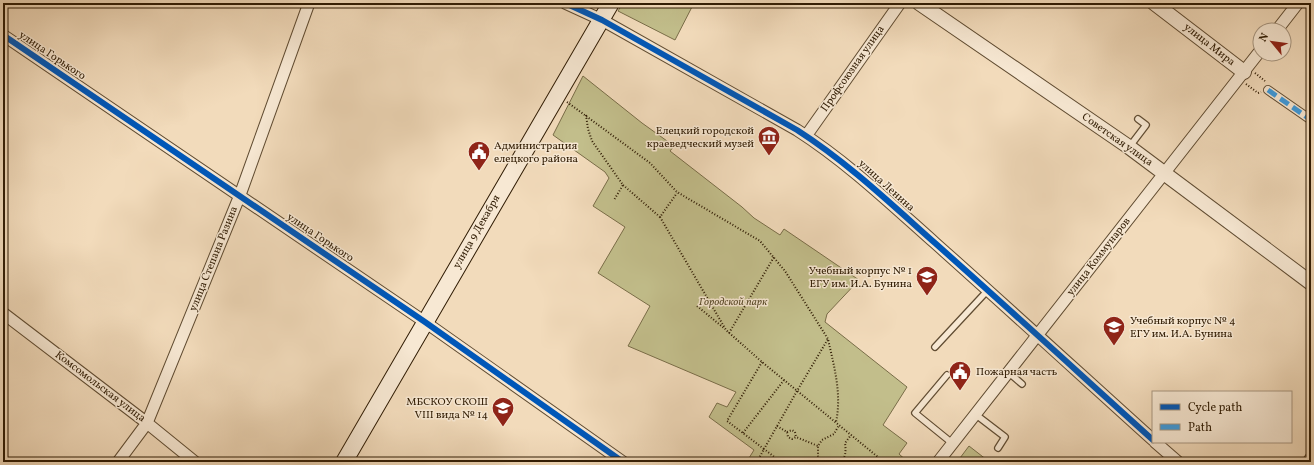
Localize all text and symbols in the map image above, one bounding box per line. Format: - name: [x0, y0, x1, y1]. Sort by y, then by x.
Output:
- street label: улица Мира: [1180, 20, 1238, 70]
- street label: Профсоюзная улица: [818, 22, 889, 115]
- north arrow: [1252, 22, 1292, 62]
- street label: улица Горького: [16, 28, 89, 84]
- text: N: [1256, 31, 1273, 45]
- street label: Советская улица: [1078, 110, 1156, 170]
- place label: Елецкий городской краеведческий музей: [647, 124, 754, 152]
- museum icon: Елецкий городской краеведческий музей: [756, 124, 782, 157]
- public building icon: Администрация елецкого района: [466, 139, 492, 172]
- place label: Администрация елецкого района: [494, 139, 579, 167]
- street label: улица Ленина: [855, 157, 918, 216]
- street label: улица 9 Декабря: [450, 192, 504, 272]
- street label: улица Степана Разина: [186, 204, 242, 314]
- street label: улица Горького: [284, 210, 357, 266]
- street label: улица Коммунаров: [1064, 214, 1135, 299]
- place label: Учебный корпус № 1 ЕГУ им. И.А. Бунина: [809, 264, 913, 292]
- school or university icon: Учебный корпус № 1 ЕГУ им. И.А. Бунина: [914, 264, 940, 297]
- park label: Городской парк: [699, 295, 768, 310]
- school or university icon: Учебный корпус № 4 ЕГУ им. И.А. Бунина: [1101, 314, 1127, 347]
- place label: Учебный корпус № 4 ЕГУ им. И.А. Бунина: [1130, 314, 1236, 342]
- street label: Комсомольская улица: [52, 348, 149, 426]
- public building icon: Пожарная часть: [947, 359, 973, 392]
- place label: Пожарная часть: [976, 365, 1058, 380]
- legend: [1152, 391, 1292, 443]
- place label: МБСКОУ СКОШ VIII вида № 14: [406, 395, 488, 423]
- school or university icon: МБСКОУ СКОШ VIII вида № 14: [490, 395, 516, 428]
- text: Cycle path: [1188, 400, 1243, 416]
- text: Path: [1188, 420, 1212, 436]

